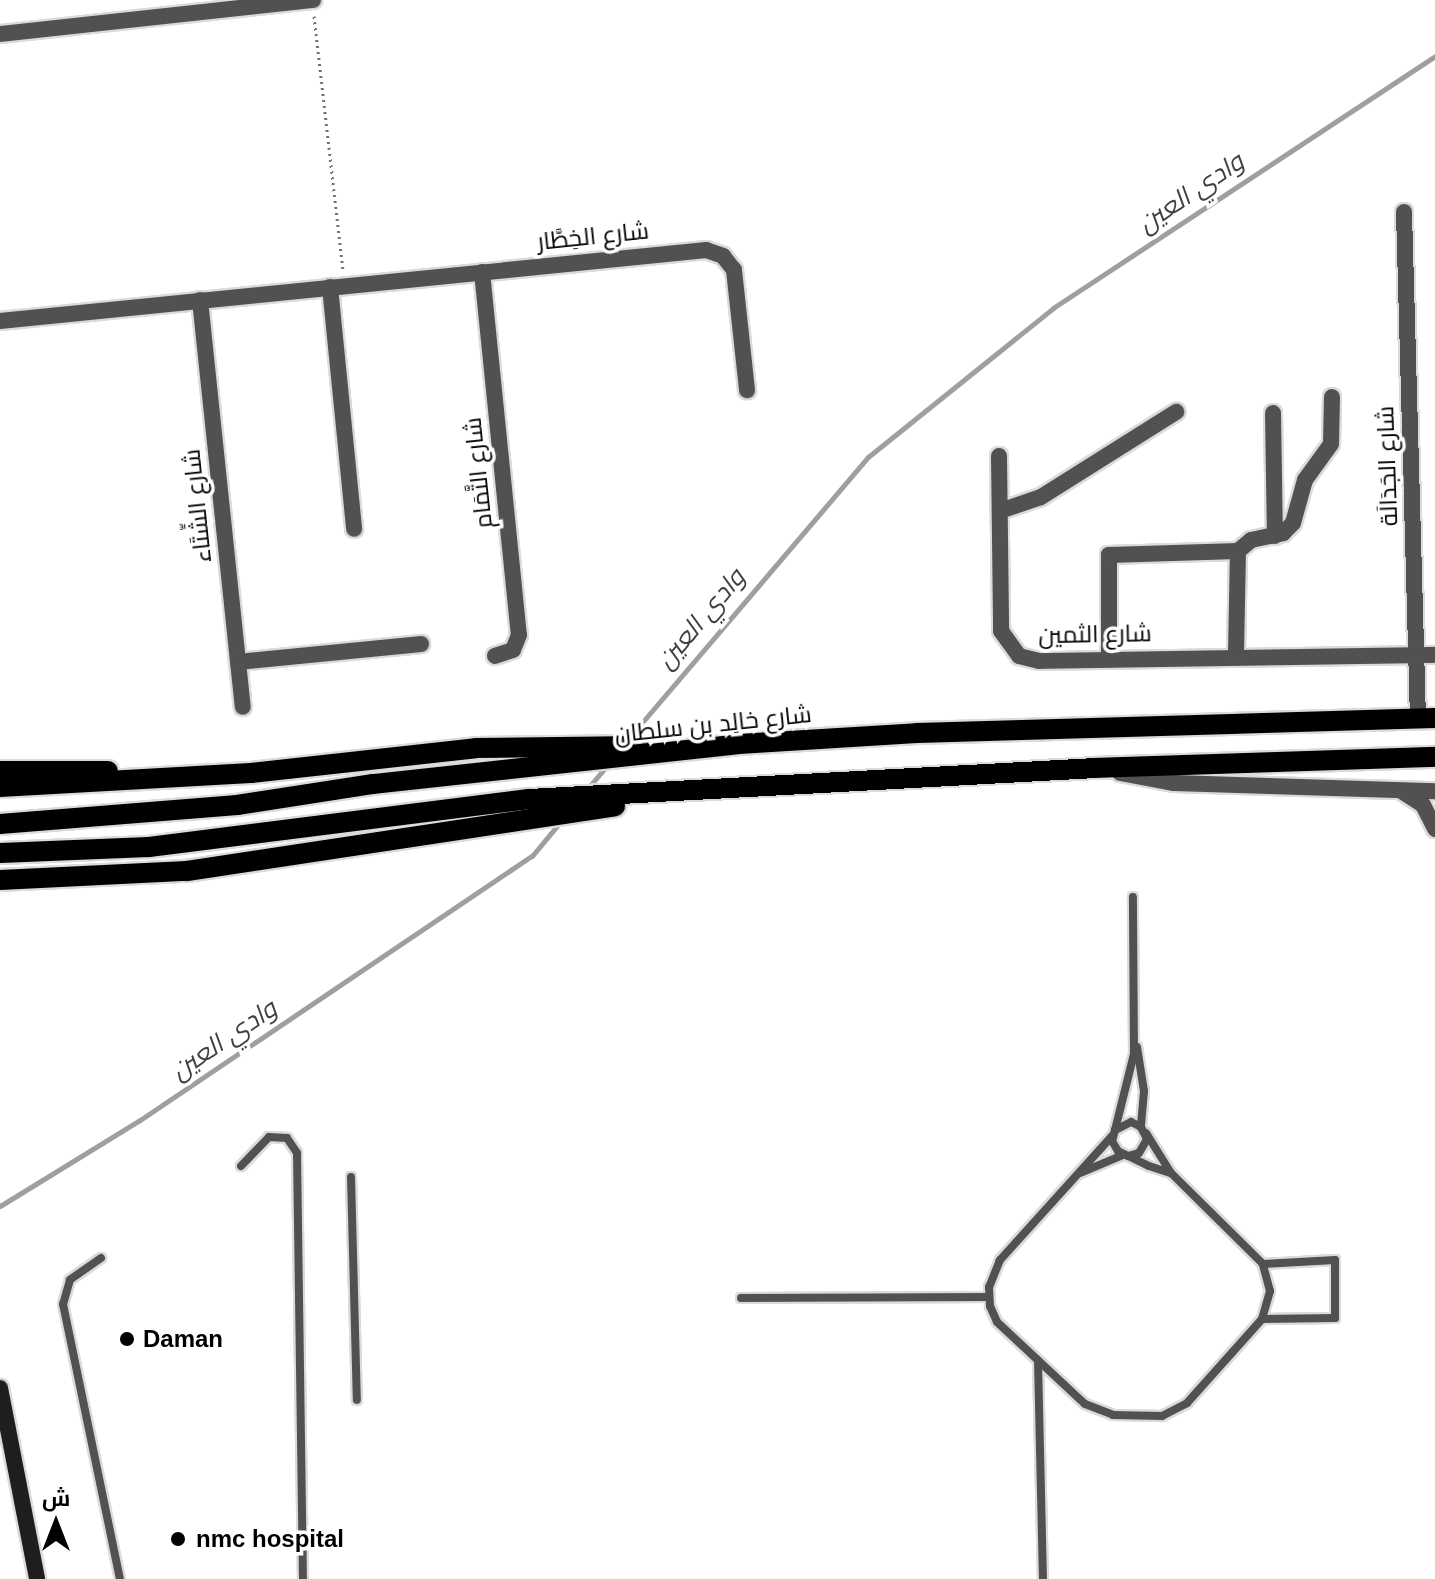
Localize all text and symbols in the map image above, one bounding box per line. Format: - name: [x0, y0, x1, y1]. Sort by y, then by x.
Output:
- water label: وادي العين: [1132, 146, 1250, 240]
- street label: شارع الخِطَّار: [536, 216, 650, 256]
- street label: شارع الجَدَالَة: [1371, 405, 1403, 527]
- street label: شارع التَّمَام: [458, 416, 498, 530]
- street label: شارع الشِّتَاء: [177, 448, 217, 564]
- water label: وادي العين: [650, 563, 752, 675]
- street label: شارع الثمين: [1038, 619, 1152, 649]
- street label: شارع خالِد بن سلطان: [613, 699, 813, 749]
- water label: وادي العين: [165, 993, 283, 1087]
- place label: Daman: [143, 1325, 223, 1353]
- marker: Daman: [118, 1330, 136, 1348]
- north arrow: [16, 1483, 96, 1563]
- text: ش: [42, 1486, 70, 1511]
- place label: nmc hospital: [196, 1525, 344, 1553]
- marker: nmc hospital: [167, 1528, 189, 1550]

